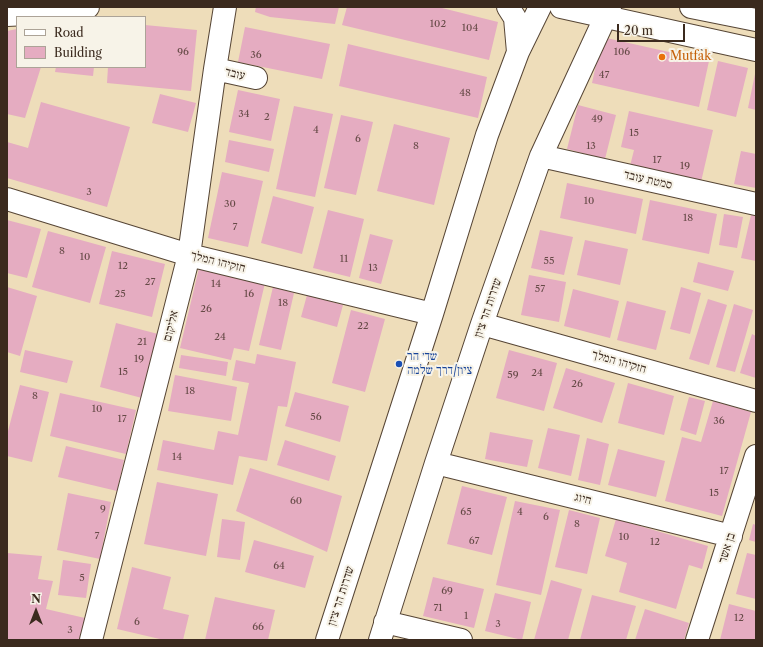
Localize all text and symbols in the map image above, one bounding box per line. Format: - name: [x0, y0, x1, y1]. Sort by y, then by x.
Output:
- legend: [16, 16, 146, 68]
- scale bar: [619, 16, 687, 42]
- house number: 102: [430, 18, 446, 30]
- house number: 104: [462, 22, 478, 34]
- text: 20 m: [624, 23, 653, 38]
- text: Road: [54, 25, 84, 40]
- text: Building: [54, 45, 102, 60]
- house number: 96: [177, 46, 189, 58]
- house number: 106: [614, 46, 630, 58]
- house number: 36: [250, 49, 262, 61]
- place label: Mutfak: [670, 50, 711, 64]
- marker: Mutfak: [657, 52, 667, 62]
- street label: עובד: [224, 65, 246, 83]
- house number: 47: [599, 69, 609, 81]
- house number: 48: [459, 87, 471, 99]
- house number: 34: [238, 108, 250, 120]
- house number: 2: [264, 111, 270, 123]
- house number: 49: [591, 113, 603, 125]
- house number: 4: [313, 124, 319, 136]
- house number: 15: [629, 127, 639, 139]
- house number: 6: [355, 133, 361, 145]
- house number: 8: [413, 140, 419, 152]
- house number: 13: [586, 140, 596, 152]
- house number: 17: [652, 154, 662, 166]
- house number: 19: [680, 160, 690, 172]
- street label: סמטת עובד: [622, 167, 674, 193]
- house number: 3: [86, 186, 92, 198]
- house number: 10: [584, 195, 594, 207]
- house number: 30: [224, 198, 236, 210]
- house number: 18: [683, 212, 693, 224]
- house number: 7: [233, 221, 237, 233]
- house number: 8: [59, 245, 65, 257]
- street label: חזקיהו המלך: [189, 248, 247, 276]
- house number: 10: [80, 251, 90, 263]
- house number: 11: [340, 253, 348, 265]
- house number: 55: [544, 255, 554, 267]
- house number: 12: [118, 260, 128, 272]
- house number: 13: [368, 262, 378, 274]
- house number: 27: [145, 276, 155, 288]
- street label: שדרות הר ציון: [471, 276, 505, 340]
- house number: 14: [211, 278, 221, 290]
- house number: 57: [535, 283, 545, 295]
- house number: 25: [114, 288, 126, 300]
- house number: 16: [244, 288, 254, 300]
- house number: 18: [278, 297, 288, 309]
- house number: 26: [200, 303, 212, 315]
- street label: אליקום: [160, 309, 182, 343]
- house number: 22: [357, 320, 369, 332]
- house number: 24: [214, 331, 226, 343]
- house number: 21: [137, 336, 147, 348]
- street label: חזקיהו המלך: [590, 347, 648, 377]
- place label: שד׳ הר ציון/דרך שלמה: [407, 350, 472, 378]
- house number: 19: [134, 353, 144, 365]
- marker: שד׳ הר ציון/דרך שלמה: [394, 359, 404, 369]
- house number: 15: [118, 366, 128, 378]
- house number: 24: [531, 367, 543, 379]
- house number: 59: [507, 369, 519, 381]
- house number: 26: [571, 378, 583, 390]
- house number: 18: [185, 385, 195, 397]
- house number: 8: [32, 390, 38, 402]
- house number: 10: [92, 403, 102, 415]
- house number: 56: [310, 411, 322, 423]
- house number: 17: [117, 413, 127, 425]
- house number: 36: [713, 415, 725, 427]
- house number: 14: [172, 451, 182, 463]
- house number: 17: [719, 465, 729, 477]
- house number: 15: [709, 487, 719, 499]
- street label: חיוג: [573, 490, 593, 508]
- house number: 60: [290, 495, 302, 507]
- house number: 9: [100, 503, 106, 515]
- house number: 65: [460, 506, 472, 518]
- house number: 4: [517, 506, 523, 518]
- house number: 6: [543, 511, 549, 523]
- house number: 8: [574, 518, 580, 530]
- house number: 7: [95, 530, 99, 542]
- house number: 10: [619, 531, 629, 543]
- street label: בן אשר: [715, 531, 739, 565]
- house number: 67: [469, 535, 479, 547]
- house number: 12: [650, 536, 660, 548]
- house number: 64: [273, 560, 285, 572]
- street label: שדרות הר ציון: [325, 564, 357, 628]
- house number: 5: [79, 572, 85, 584]
- house number: 69: [441, 585, 453, 597]
- north arrow: [16, 591, 56, 631]
- text: N: [31, 592, 41, 606]
- house number: 71: [433, 602, 443, 614]
- house number: 1: [464, 610, 468, 622]
- house number: 12: [734, 612, 744, 624]
- house number: 6: [134, 616, 140, 628]
- house number: 3: [495, 618, 501, 630]
- house number: 66: [252, 621, 264, 633]
- house number: 3: [67, 624, 73, 636]

